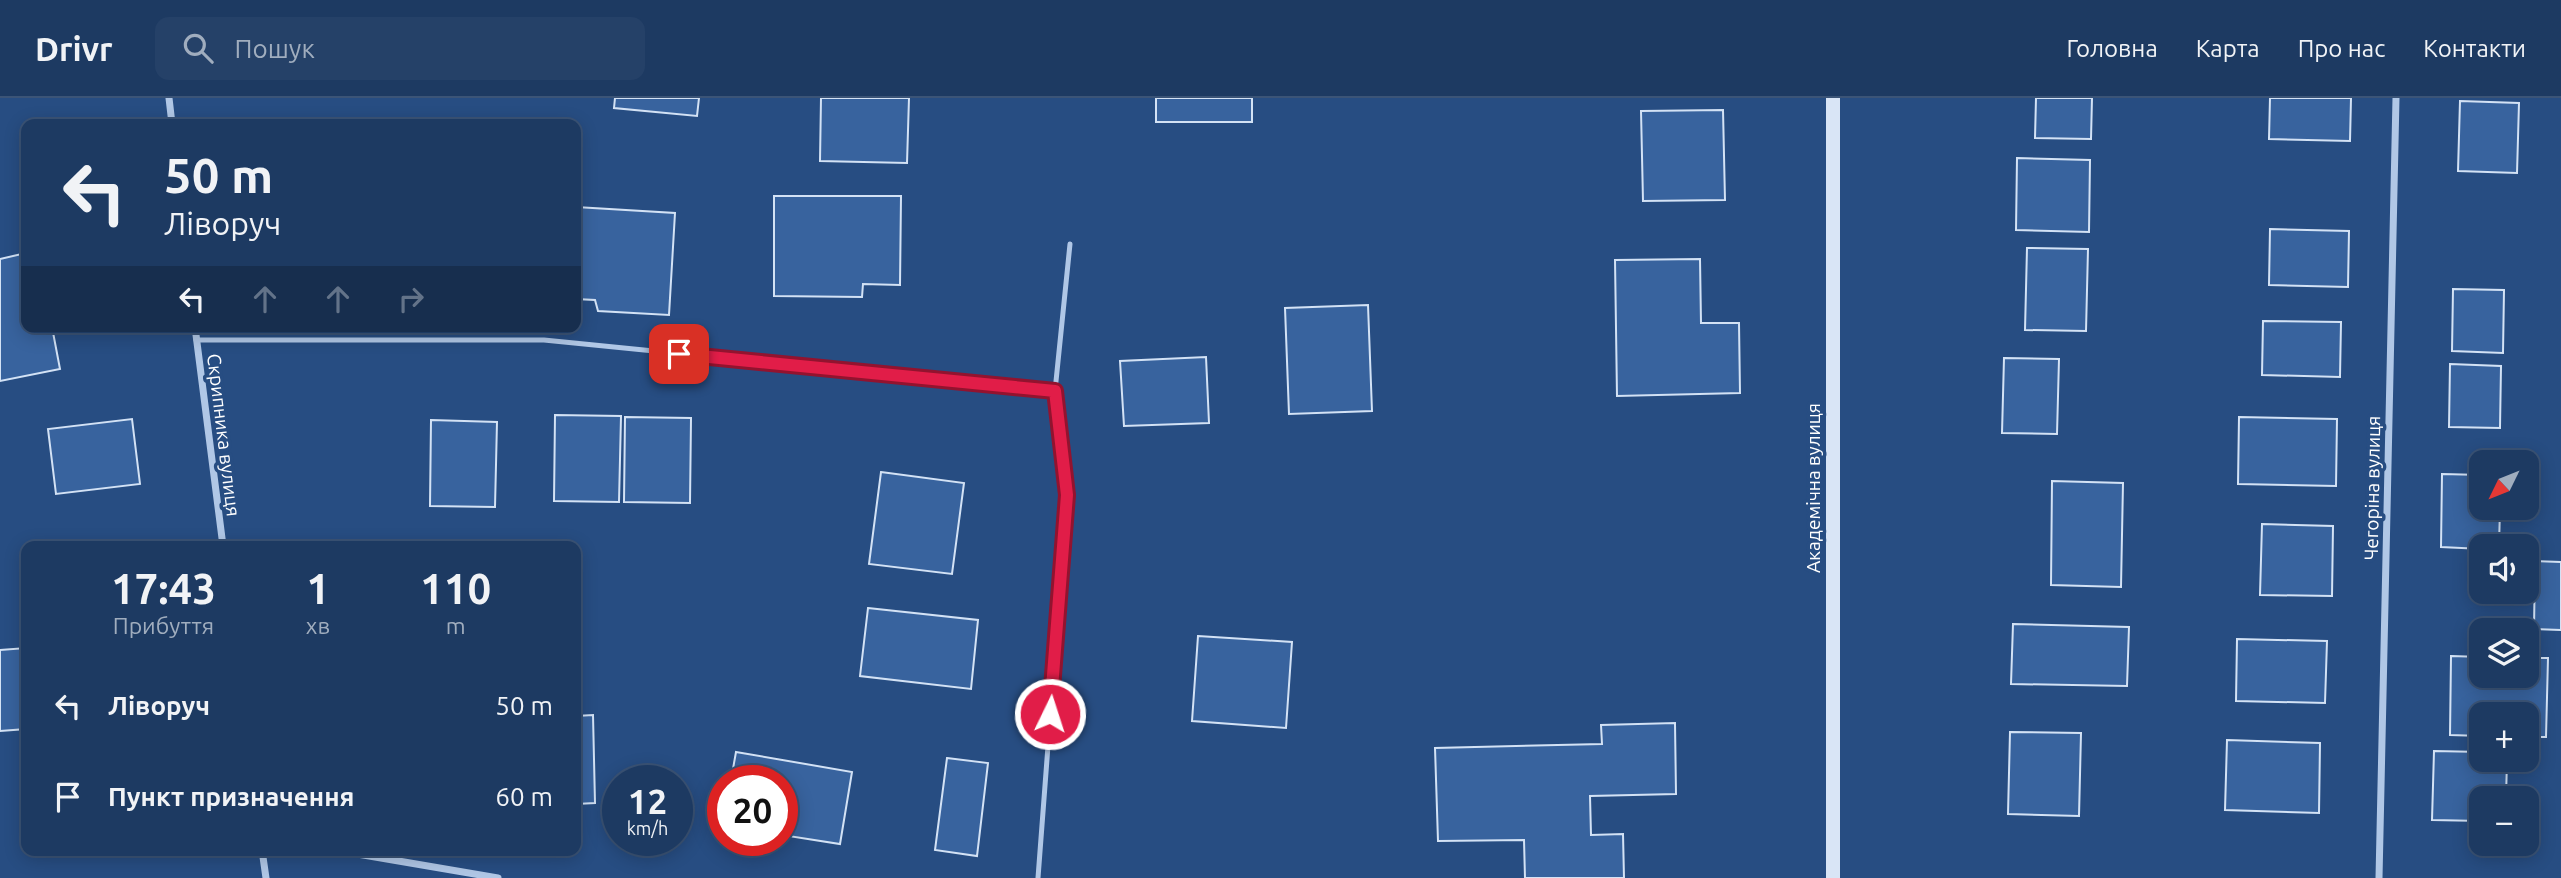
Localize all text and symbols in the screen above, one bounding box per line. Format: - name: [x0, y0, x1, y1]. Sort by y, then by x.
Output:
- search box: [155, 17, 645, 80]
- icon: search: [179, 29, 217, 67]
- text: Drivr: [35, 30, 113, 67]
- text: Пошук: [235, 34, 315, 63]
- text: Головна: [2066, 35, 2158, 62]
- text: Карта: [2196, 35, 2260, 62]
- text: Про нас: [2298, 35, 2385, 62]
- text: Контакти: [2423, 35, 2526, 62]
- icon: left: [49, 147, 140, 238]
- text: 50 m: [164, 147, 273, 202]
- text: Ліворуч: [164, 205, 281, 241]
- icon: left: [173, 280, 211, 318]
- icon: ahead: [246, 280, 284, 318]
- icon: ahead: [319, 280, 357, 318]
- icon: right: [392, 280, 430, 318]
- pin: [649, 324, 709, 384]
- icon: arrive: [660, 335, 698, 373]
- street label: Скрипника вулиця: [203, 352, 245, 518]
- street label: Академічна вулиця: [1802, 403, 1824, 573]
- street label: Чегоріна вулиця: [2360, 415, 2384, 561]
- north arrow: [2469, 450, 2539, 520]
- map controls: [2469, 450, 2539, 856]
- button: sound: [2469, 534, 2539, 604]
- text: 17:43: [111, 565, 216, 612]
- text: 1: [306, 565, 330, 612]
- text: 110: [420, 565, 491, 612]
- text: Прибуття: [113, 613, 214, 638]
- text: хв: [306, 613, 330, 638]
- text: m: [446, 613, 466, 638]
- button: layers: [2469, 618, 2539, 688]
- position arrow: [1013, 677, 1087, 751]
- icon: left: [49, 687, 87, 725]
- text: Ліворуч: [108, 691, 210, 720]
- text: 50 m: [495, 691, 553, 720]
- button: +: [2469, 702, 2539, 772]
- speed limit sign: 20: [707, 765, 798, 856]
- icon: arrive: [49, 778, 87, 816]
- text: 12: [628, 781, 667, 821]
- text: Пункт призначення: [108, 782, 354, 811]
- text: 60 m: [495, 782, 553, 811]
- button: −: [2469, 786, 2539, 856]
- text: km/h: [627, 818, 668, 838]

